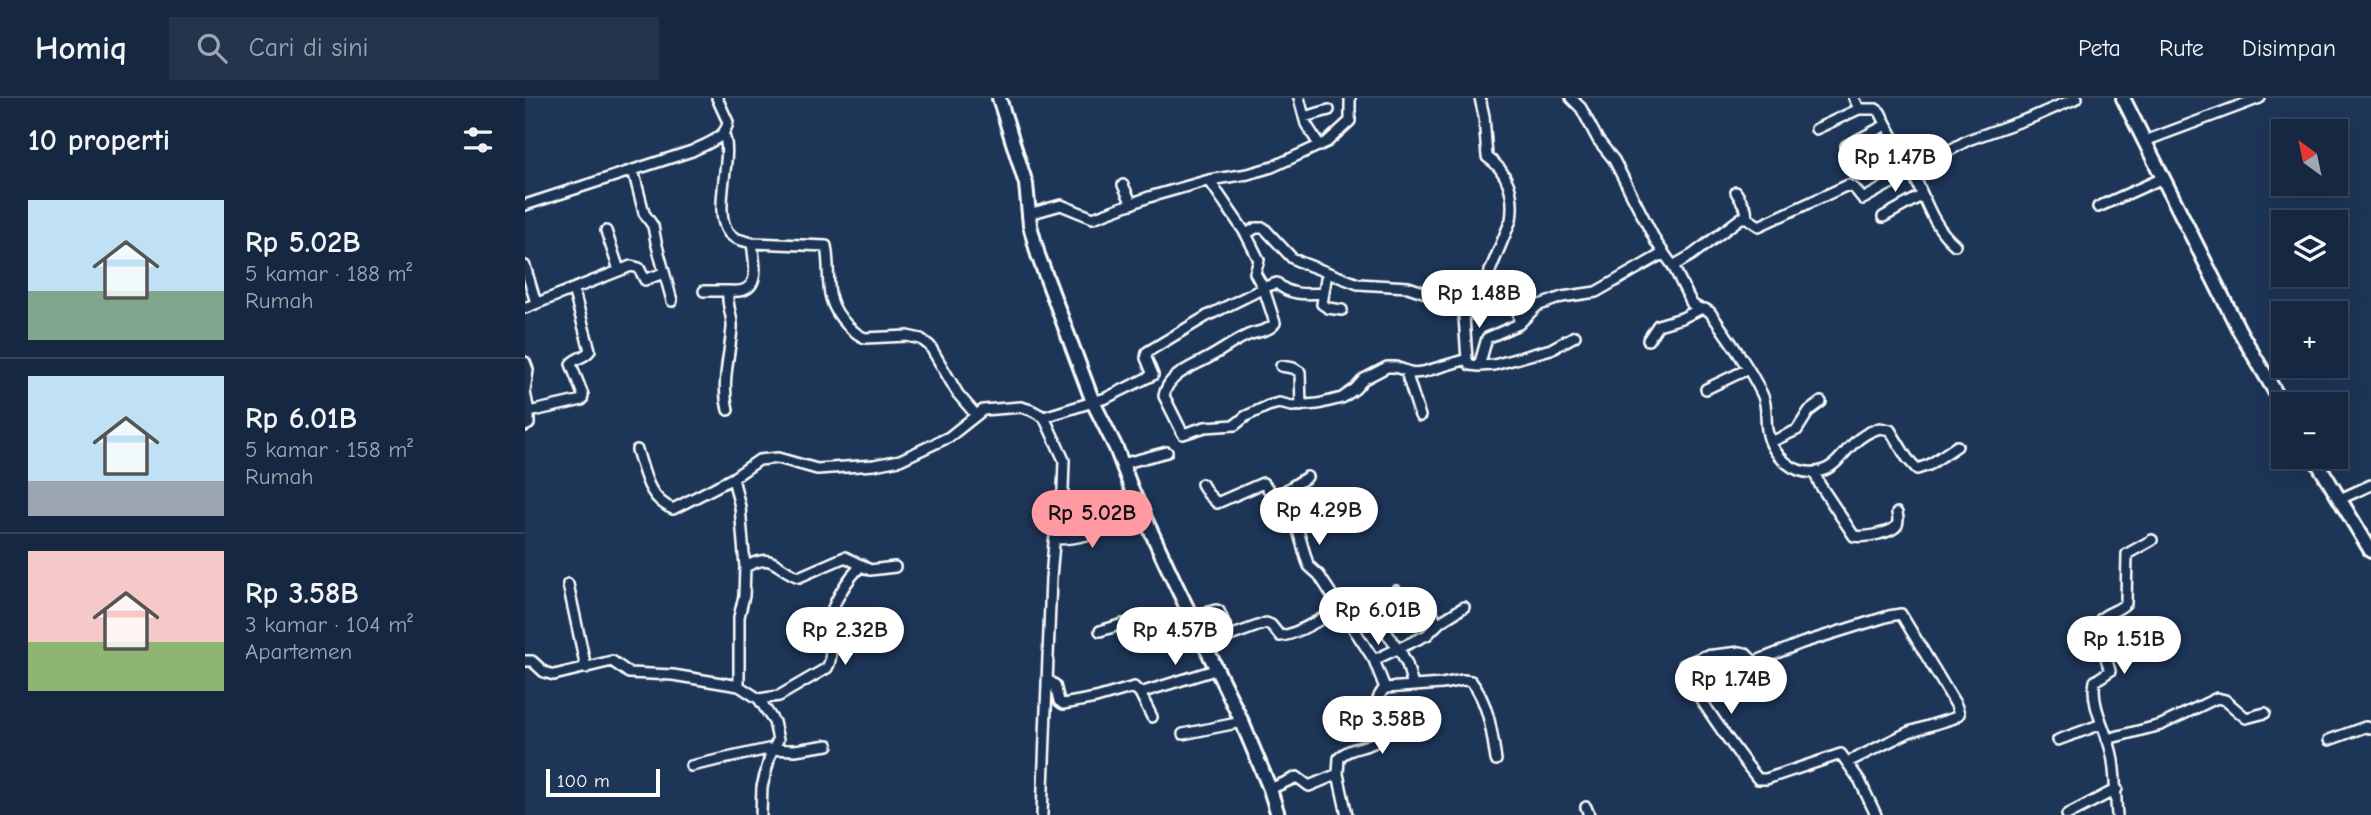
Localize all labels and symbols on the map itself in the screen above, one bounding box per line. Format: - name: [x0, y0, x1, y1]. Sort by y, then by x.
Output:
- north arrow: [2271, 119, 2349, 196]
- pin: Rp 1.47B: [1823, 134, 1967, 194]
- pin: Rp 1.48B: [1407, 271, 1551, 330]
- pin: Rp 4.29B: [1247, 488, 1391, 547]
- pin: Rp 5.02B: [1020, 490, 1164, 550]
- pin: Rp 6.01B: [1306, 588, 1450, 647]
- pin: Rp 2.32B: [773, 608, 917, 667]
- pin: Rp 4.57B: [1103, 608, 1247, 667]
- pin: Rp 1.51B: [2052, 616, 2196, 676]
- pin: Rp 1.74B: [1659, 656, 1803, 716]
- pin: Rp 3.58B: [1310, 696, 1454, 756]
- scale bar: [546, 766, 660, 798]

